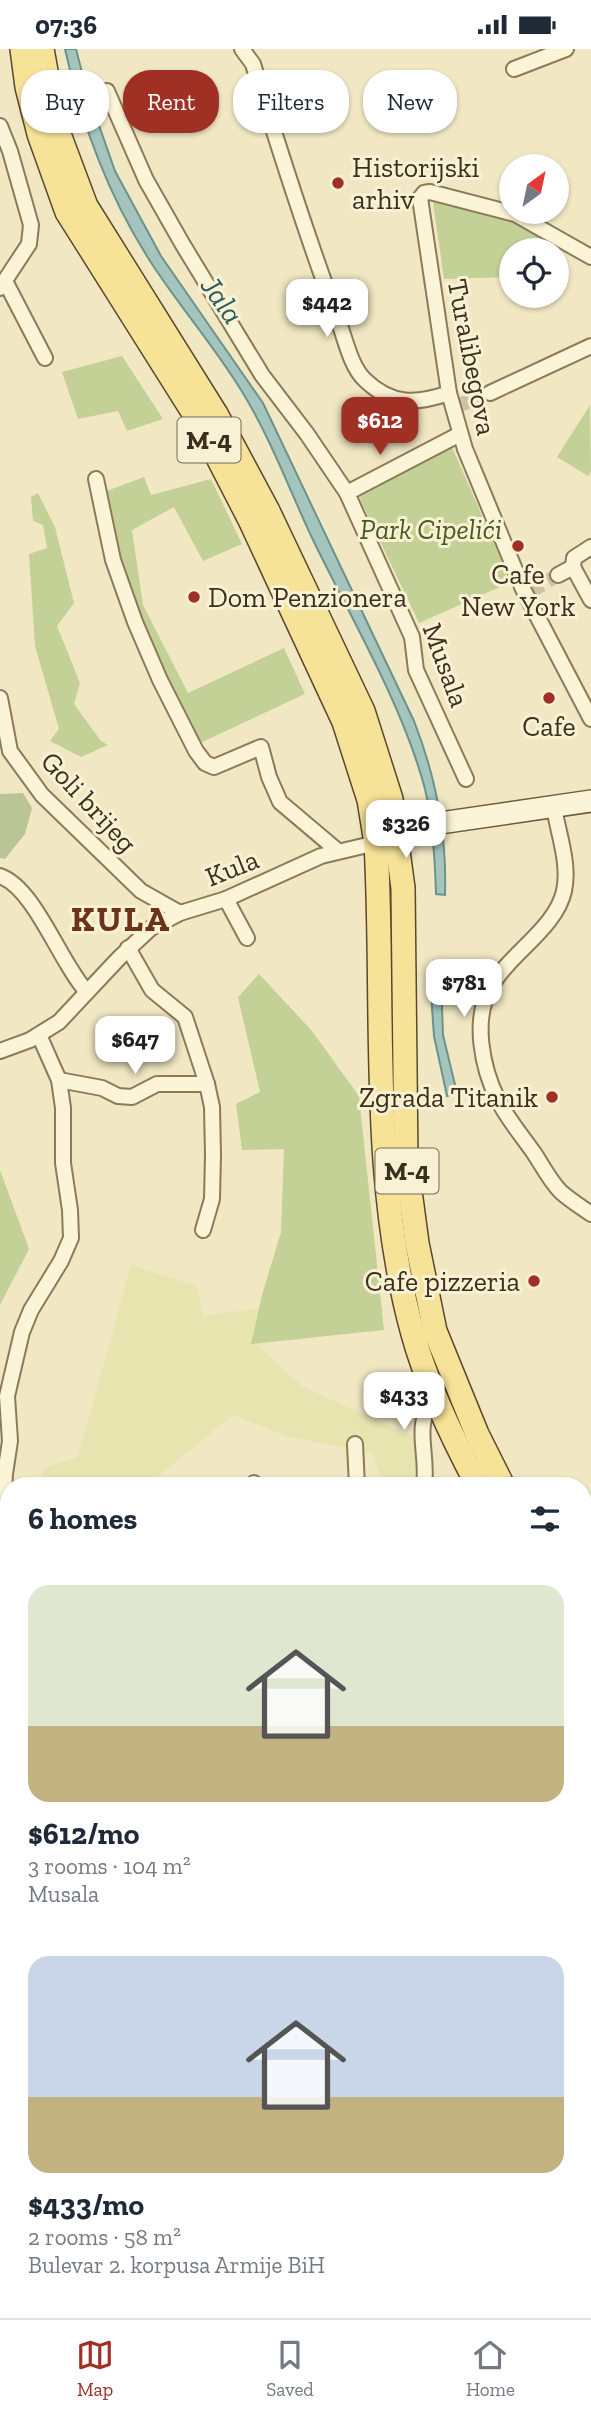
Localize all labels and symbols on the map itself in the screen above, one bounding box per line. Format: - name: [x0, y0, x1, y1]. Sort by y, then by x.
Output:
- place label: Historijski arhiv: [352, 151, 479, 216]
- north arrow: [499, 154, 569, 224]
- marker: Historijski arhiv: [330, 175, 346, 191]
- water label: Jala: [192, 268, 251, 331]
- street label: Turalibegova: [441, 276, 503, 439]
- pin: $442: [286, 279, 368, 339]
- pin: $612: [339, 397, 421, 457]
- road number: M-4: [178, 417, 241, 463]
- park label: Park Cipelići: [360, 513, 502, 546]
- marker: Cafe New York: [510, 538, 526, 554]
- place label: Cafe New York: [461, 558, 576, 623]
- place label: Dom Penzionera: [208, 581, 407, 614]
- marker: Dom Penzionera: [186, 589, 202, 605]
- street label: Musala: [416, 619, 476, 712]
- marker: Cafe: [541, 690, 557, 706]
- place label: Cafe: [522, 710, 576, 743]
- street label: Goli brijeg: [34, 745, 144, 859]
- pin: $326: [365, 801, 447, 860]
- street label: Kula: [201, 842, 264, 893]
- district label: KULA: [71, 898, 171, 940]
- pin: $781: [423, 960, 505, 1019]
- pin: $647: [94, 1017, 176, 1076]
- place label: Zgrada Titanik: [359, 1081, 538, 1114]
- marker: Zgrada Titanik: [544, 1089, 560, 1105]
- road number: M-4: [376, 1149, 438, 1193]
- place label: Cafe pizzeria: [365, 1265, 520, 1298]
- marker: Cafe pizzeria: [526, 1273, 542, 1289]
- pin: $433: [363, 1373, 445, 1432]

